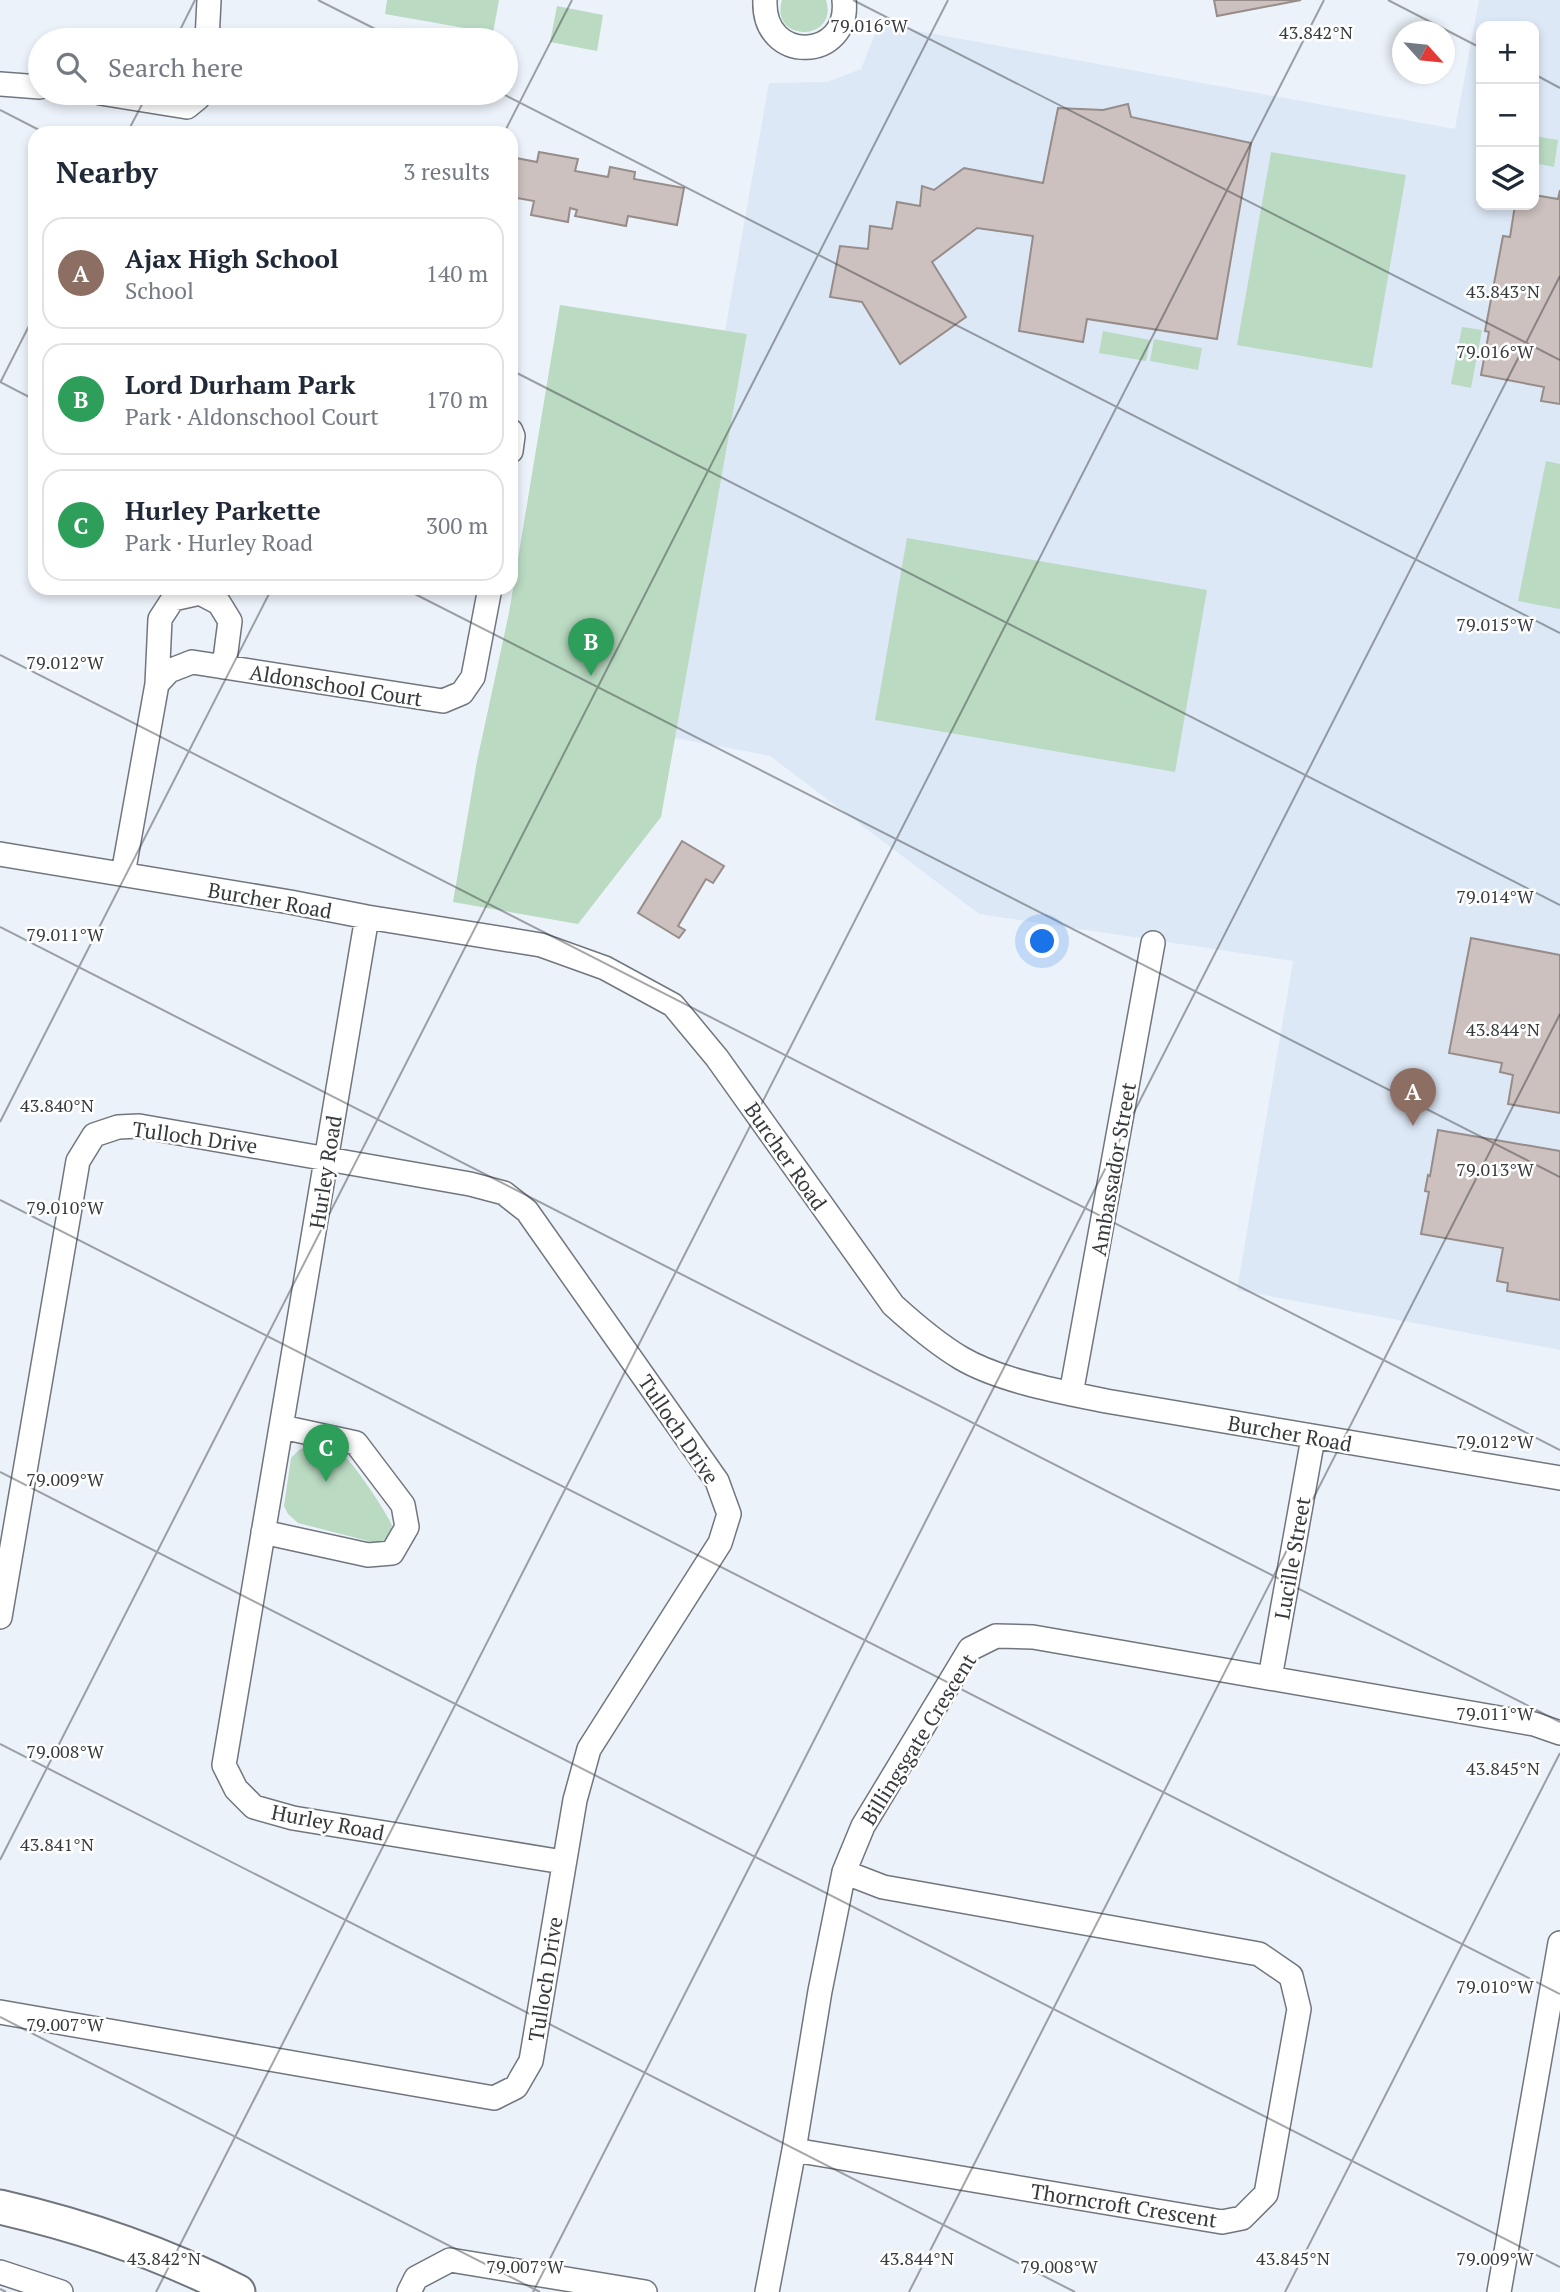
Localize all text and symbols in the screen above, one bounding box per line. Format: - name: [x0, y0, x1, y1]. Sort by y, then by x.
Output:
- text: 79.016°W: [830, 13, 908, 37]
- text: 43.842°N: [1279, 20, 1353, 44]
- north arrow: [1392, 21, 1455, 84]
- map controls: [1476, 21, 1539, 210]
- button: +: [1476, 21, 1539, 84]
- search box: [28, 28, 518, 105]
- icon: search: [52, 48, 90, 86]
- text: Search here: [108, 50, 243, 84]
- button: −: [1476, 84, 1539, 147]
- button: layers: [1476, 147, 1539, 210]
- text: Nearby: [56, 152, 158, 192]
- text: 3 results: [403, 156, 490, 187]
- text: Ajax High School: [125, 241, 339, 275]
- text: A: [73, 258, 89, 289]
- text: 140 m: [426, 258, 488, 289]
- text: School: [125, 275, 194, 306]
- text: 43.843°N: [1466, 279, 1540, 303]
- text: 79.016°W: [1456, 339, 1534, 363]
- text: Lord Durham Park: [125, 367, 355, 401]
- text: B: [74, 384, 88, 415]
- text: 170 m: [426, 384, 488, 415]
- text: Park · Aldonschool Court: [125, 401, 379, 432]
- text: Hurley Parkette: [125, 493, 321, 527]
- text: C: [74, 510, 89, 541]
- text: 300 m: [426, 510, 488, 541]
- text: Park · Hurley Road: [125, 527, 313, 558]
- text: 79.015°W: [1456, 612, 1534, 636]
- pin: B: [568, 618, 614, 676]
- text: 79.012°W: [26, 650, 104, 674]
- street label: Aldonschool Court: [247, 657, 425, 713]
- street label: Burcher Road: [206, 875, 335, 925]
- text: 79.014°W: [1456, 884, 1534, 908]
- text: 79.011°W: [26, 922, 104, 946]
- your location: [1025, 924, 1059, 958]
- text: 43.844°N: [1466, 1017, 1540, 1041]
- pin: A: [1390, 1068, 1436, 1126]
- street label: Ambassador Street: [1084, 1080, 1142, 1258]
- text: 43.840°N: [20, 1093, 94, 1117]
- street label: Burcher Road: [738, 1096, 834, 1216]
- street label: Hurley Road: [302, 1113, 348, 1231]
- street label: Tulloch Drive: [131, 1114, 259, 1160]
- text: 79.013°W: [1456, 1157, 1534, 1181]
- text: 79.010°W: [26, 1195, 104, 1219]
- street label: Tulloch Drive: [632, 1369, 726, 1489]
- street label: Burcher Road: [1226, 1408, 1355, 1458]
- pin: C: [303, 1424, 349, 1482]
- text: 79.012°W: [1456, 1429, 1534, 1453]
- text: 79.009°W: [26, 1467, 104, 1491]
- street label: Lucille Street: [1267, 1494, 1317, 1622]
- street label: Billingsgate Crescent: [854, 1648, 982, 1830]
- text: 79.011°W: [1456, 1701, 1534, 1725]
- text: 79.008°W: [26, 1739, 104, 1763]
- text: 43.845°N: [1466, 1756, 1540, 1780]
- street label: Hurley Road: [269, 1797, 387, 1847]
- text: 43.841°N: [20, 1832, 94, 1856]
- street label: Tulloch Drive: [521, 1915, 569, 2043]
- text: 79.010°W: [1456, 1974, 1534, 1998]
- text: 79.007°W: [26, 2012, 104, 2036]
- street label: Thorncroft Crescent: [1029, 2176, 1219, 2234]
- text: 43.842°N: [127, 2246, 201, 2270]
- text: 43.844°N: [880, 2246, 954, 2270]
- text: 43.845°N: [1256, 2246, 1330, 2270]
- text: 79.009°W: [1456, 2246, 1534, 2270]
- text: 79.007°W: [486, 2254, 564, 2278]
- text: 79.008°W: [1020, 2254, 1098, 2278]

